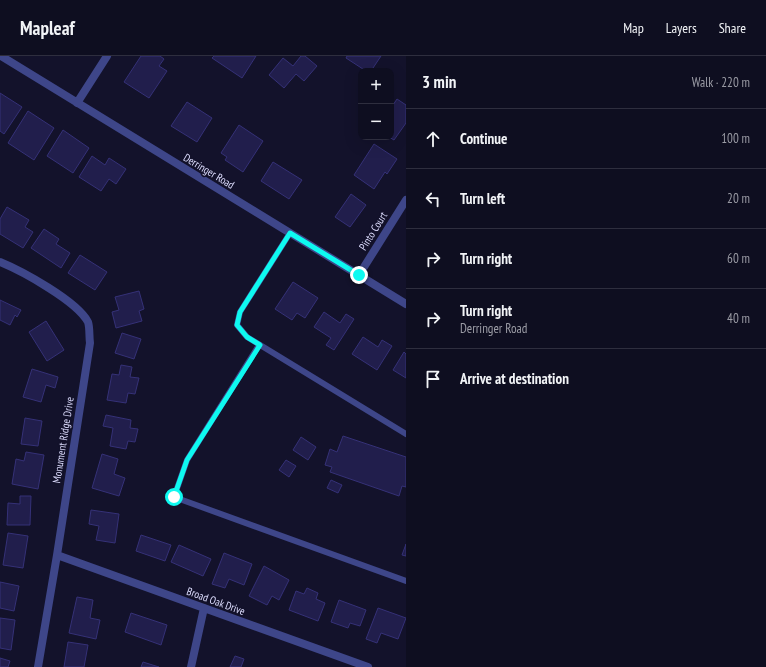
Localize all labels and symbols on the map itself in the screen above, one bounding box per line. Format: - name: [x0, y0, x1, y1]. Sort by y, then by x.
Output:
- street label: Derringer Road: [181, 150, 237, 192]
- street label: Pinto Court: [356, 209, 390, 253]
- route end: [350, 266, 368, 284]
- street label: Monument Ridge Drive: [49, 395, 77, 484]
- route start: [165, 488, 183, 506]
- street label: Broad Oak Drive: [185, 584, 248, 618]

